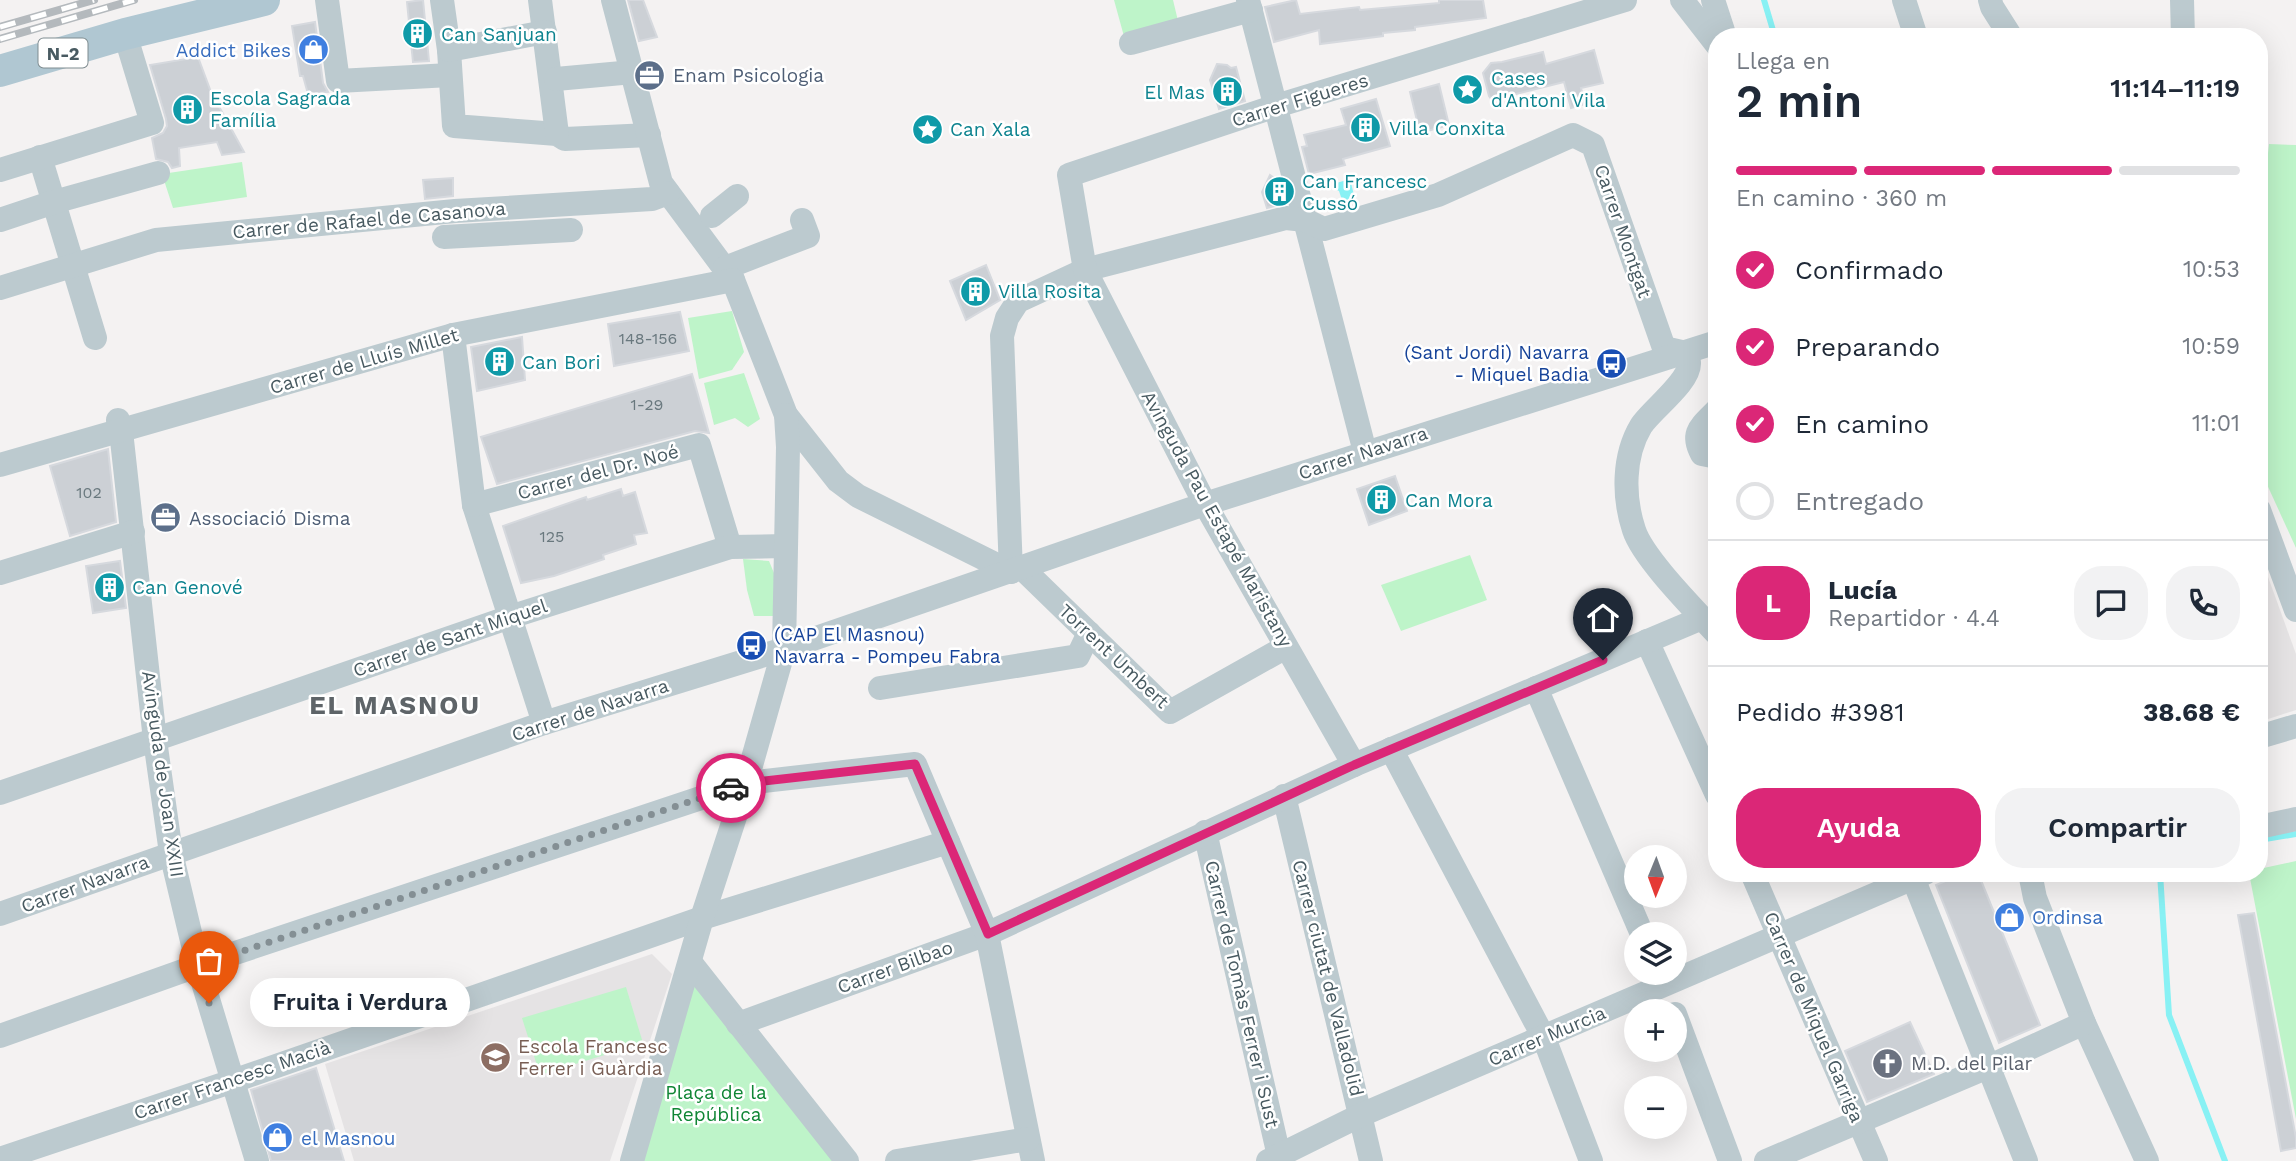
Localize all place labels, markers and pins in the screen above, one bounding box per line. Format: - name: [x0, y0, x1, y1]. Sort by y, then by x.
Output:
- building icon: Can Sanjuan: [401, 17, 435, 51]
- place label: Can Sanjuan: [441, 23, 557, 46]
- shop icon: Addict Bikes: [297, 33, 331, 67]
- place label: Addict Bikes: [176, 39, 291, 62]
- office icon: Enam Psicologia: [633, 58, 667, 92]
- place label: Enam Psicologia: [673, 64, 824, 87]
- place label: Cases d'Antoni Vila: [1491, 67, 1606, 112]
- place icon: Cases d'Antoni Vila: [1451, 72, 1485, 106]
- building icon: El Mas: [1211, 75, 1245, 109]
- place label: El Mas: [1144, 81, 1205, 104]
- place label: Escola Sagrada Família: [210, 87, 351, 132]
- building icon: Escola Sagrada Família: [170, 92, 204, 126]
- building icon: Villa Conxita: [1349, 111, 1383, 145]
- place icon: Can Xala: [910, 112, 944, 146]
- place label: Villa Conxita: [1389, 117, 1505, 140]
- place label: Can Xala: [950, 118, 1031, 141]
- place label: Can Francesc Cussó: [1302, 170, 1427, 215]
- building icon: Can Francesc Cussó: [1262, 175, 1296, 209]
- building icon: Villa Rosita: [958, 274, 992, 308]
- place label: Villa Rosita: [998, 280, 1102, 303]
- place label: (Sant Jordi) Navarra - Miquel Badia: [1404, 341, 1589, 386]
- building icon: Can Bori: [482, 345, 516, 379]
- bus stop icon: (Sant Jordi) Navarra - Miquel Badia: [1595, 346, 1629, 380]
- place label: Can Bori: [522, 351, 601, 374]
- building icon: Can Mora: [1365, 483, 1399, 517]
- place label: Can Mora: [1405, 489, 1493, 512]
- office icon: Associació Disma: [149, 501, 183, 535]
- place label: Associació Disma: [189, 507, 351, 530]
- building icon: Can Genové: [92, 570, 126, 604]
- place label: Can Genové: [132, 576, 243, 599]
- pin: [1573, 588, 1633, 660]
- place label: (CAP El Masnou) Navarra - Pompeu Fabra: [774, 623, 1001, 668]
- bus stop icon: (CAP El Masnou) Navarra - Pompeu Fabra: [734, 628, 768, 662]
- shop icon: Ordinsa: [1992, 900, 2026, 934]
- place label: Ordinsa: [2032, 906, 2103, 929]
- pin: [179, 931, 239, 1003]
- callout: Fruita i Verdura: [251, 978, 472, 1028]
- place label: Escola Francesc Ferrer i Guàrdia: [518, 1035, 668, 1080]
- school or university icon: Escola Francesc Ferrer i Guàrdia: [478, 1040, 512, 1074]
- church icon: M.D. del Pilar: [1871, 1046, 1905, 1080]
- place label: M.D. del Pilar: [1911, 1052, 2033, 1075]
- shop icon: el Masnou: [261, 1121, 295, 1155]
- place label: el Masnou: [301, 1127, 395, 1150]

